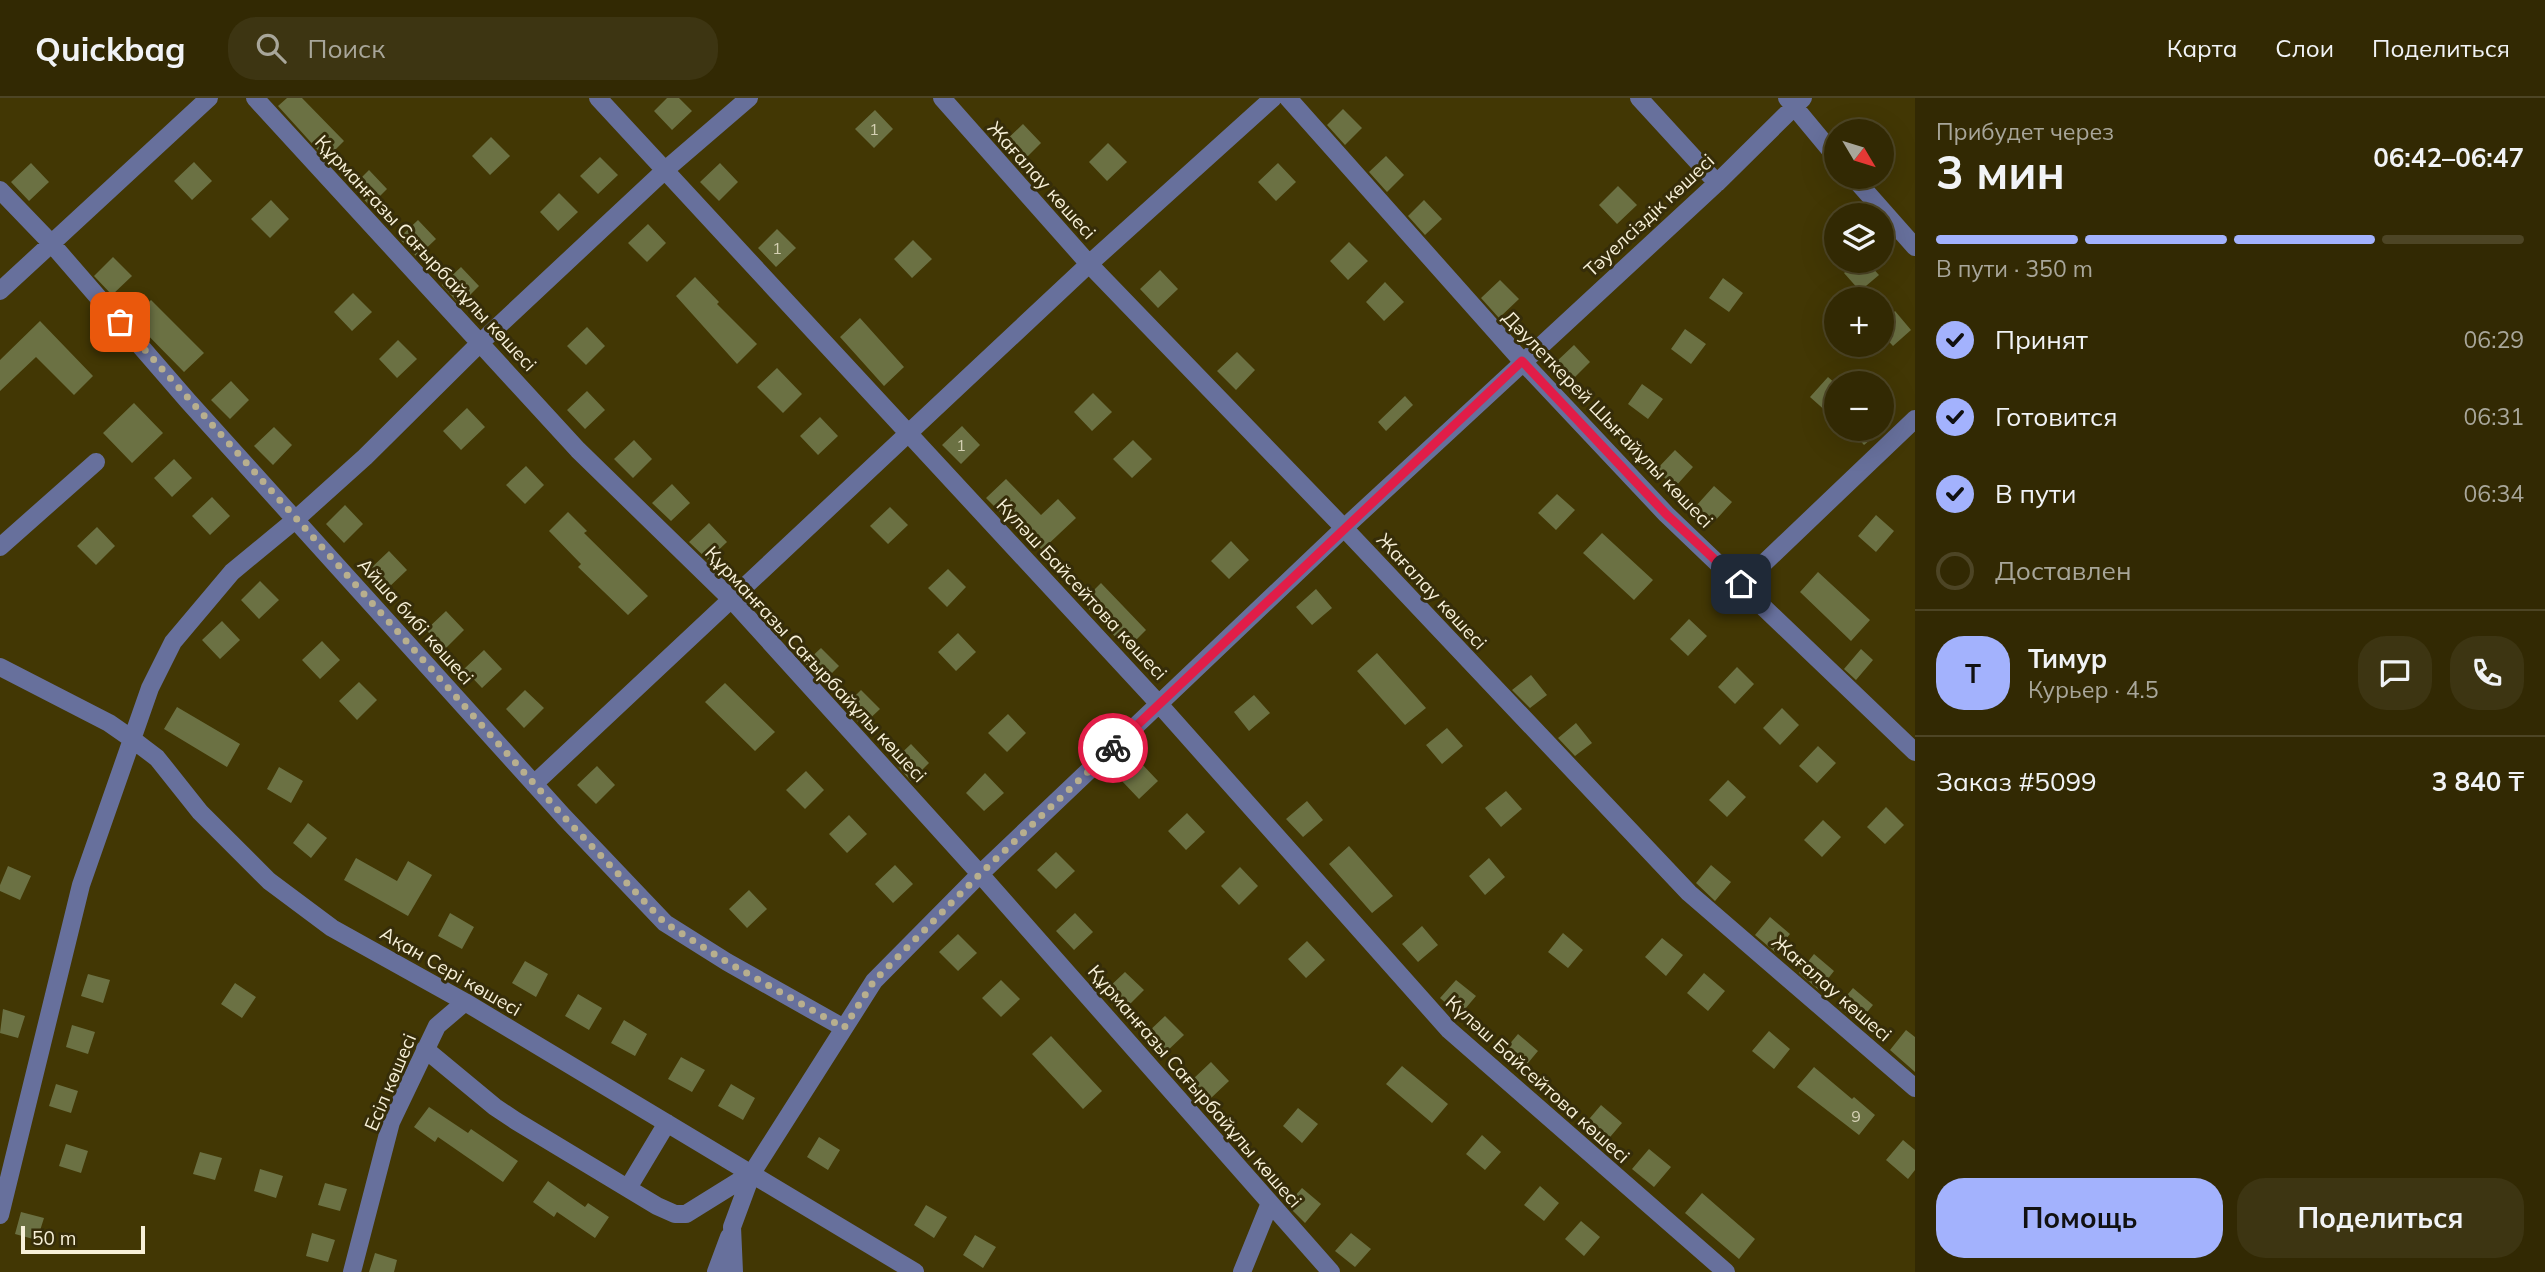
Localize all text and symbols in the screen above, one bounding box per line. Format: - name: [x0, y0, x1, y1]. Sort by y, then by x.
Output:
- search box: [228, 17, 718, 80]
- text: Quickbag: [35, 28, 186, 69]
- icon: search: [252, 29, 290, 67]
- text: Поиск: [308, 32, 385, 65]
- text: Карта: [2167, 33, 2237, 63]
- text: Слои: [2275, 33, 2334, 63]
- text: Поделиться: [2372, 33, 2510, 63]
- street label: Жағалау көшесі: [983, 116, 1101, 244]
- text: Прибудет через: [1936, 117, 2114, 146]
- house number: 1: [869, 119, 879, 139]
- north arrow: [1824, 119, 1894, 189]
- map controls: [1824, 119, 1894, 441]
- street label: Құрманғазы Сағырбайұлы көшесі: [310, 130, 542, 376]
- text: 06:42–06:47: [2373, 141, 2524, 174]
- text: 3 мин: [1936, 143, 2065, 201]
- street label: Тәуелсіздік көшесі: [1579, 148, 1719, 282]
- button: layers: [1824, 203, 1894, 273]
- house number: 1: [772, 238, 782, 258]
- text: В пути · 350 m: [1936, 254, 2093, 283]
- button: +: [1824, 287, 1894, 357]
- pin: [90, 292, 150, 352]
- icon: bag: [101, 303, 139, 341]
- street label: Дәулеткерей Шығайұлы көшесі: [1498, 305, 1718, 533]
- icon: check: [1936, 321, 1974, 359]
- text: Принят: [1995, 323, 2088, 356]
- text: 06:29: [2464, 325, 2524, 354]
- button: −: [1824, 371, 1894, 441]
- icon: check: [1936, 398, 1974, 436]
- text: Готовится: [1995, 400, 2118, 433]
- text: 06:31: [2464, 402, 2524, 431]
- house number: 1: [956, 435, 966, 455]
- icon: check: [1936, 475, 1974, 513]
- text: В пути: [1995, 477, 2076, 510]
- text: 06:34: [2464, 479, 2524, 508]
- street label: Күләш Байсейтова көшесі: [992, 493, 1172, 685]
- street label: Жағалау көшесі: [1372, 528, 1492, 654]
- street label: Құрманғазы Сағырбайұлы көшесі: [700, 541, 932, 787]
- street label: Айша бибі көшесі: [353, 553, 479, 689]
- pin: [1711, 554, 1771, 614]
- text: Доставлен: [1995, 554, 2132, 587]
- icon: home: [1722, 565, 1760, 603]
- button: chat: [2358, 636, 2432, 710]
- button: phone: [2450, 636, 2524, 710]
- text: Тимур: [2028, 642, 2107, 675]
- text: Т: [1965, 657, 1981, 690]
- text: Курьер · 4.5: [2028, 675, 2159, 704]
- courier: [1078, 713, 1148, 783]
- icon: bike: [1094, 729, 1132, 767]
- text: Заказ #5099: [1936, 765, 2097, 798]
- text: 3 840 ₸: [2432, 765, 2524, 798]
- street label: Ақан Сері көшесі: [376, 921, 526, 1021]
- street label: Жағалау көшесі: [1767, 930, 1897, 1046]
- street label: Құрманғазы Сағырбайұлы көшесі: [1083, 960, 1307, 1212]
- street label: Күләш Байсейтова көшесі: [1441, 990, 1635, 1168]
- street label: Есіл көшесі: [359, 1030, 421, 1134]
- house number: 9: [1851, 1106, 1861, 1126]
- button: Помощь: [1936, 1178, 2223, 1258]
- button: Поделиться: [2237, 1178, 2524, 1258]
- scale bar: [21, 1223, 145, 1255]
- text: 50 m: [32, 1226, 76, 1250]

